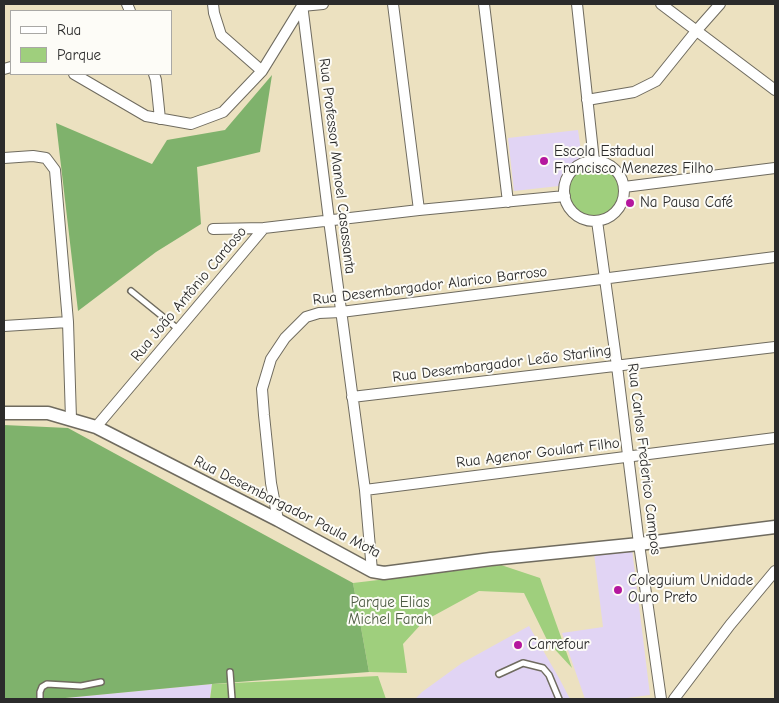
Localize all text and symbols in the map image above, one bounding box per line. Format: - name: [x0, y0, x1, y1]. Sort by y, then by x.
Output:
- legend: [10, 10, 172, 75]
- text: Rua: [57, 21, 81, 39]
- text: Parque: [57, 46, 101, 64]
- street label: Rua Professor Manoel Casassanta: [315, 57, 359, 275]
- place label: Escola Estadual Francisco Menezes Filho: [554, 143, 714, 178]
- marker: Escola Estadual Francisco Menezes Filho: [538, 155, 550, 167]
- place label: Na Pausa Café: [640, 194, 733, 212]
- marker: Na Pausa Café: [624, 197, 636, 209]
- street label: Rua João Antônio Cardoso: [127, 223, 251, 365]
- street label: Rua Desembargador Alarico Barroso: [312, 263, 548, 309]
- street label: Rua Desembargador Leão Starling: [392, 342, 612, 386]
- street label: Rua Carlos Frederico Campos: [623, 362, 665, 556]
- street label: Rua Agenor Goulart Filho: [455, 434, 621, 472]
- street label: Rua Desembargador Paula Mota: [191, 452, 383, 562]
- place label: Coleguium Unidade Ouro Preto: [628, 572, 753, 607]
- marker: Coleguium Unidade Ouro Preto: [612, 584, 624, 596]
- park label: Parque Elias Michel Farah: [348, 594, 432, 629]
- place label: Carrefour: [528, 636, 590, 654]
- marker: Carrefour: [512, 639, 524, 651]

